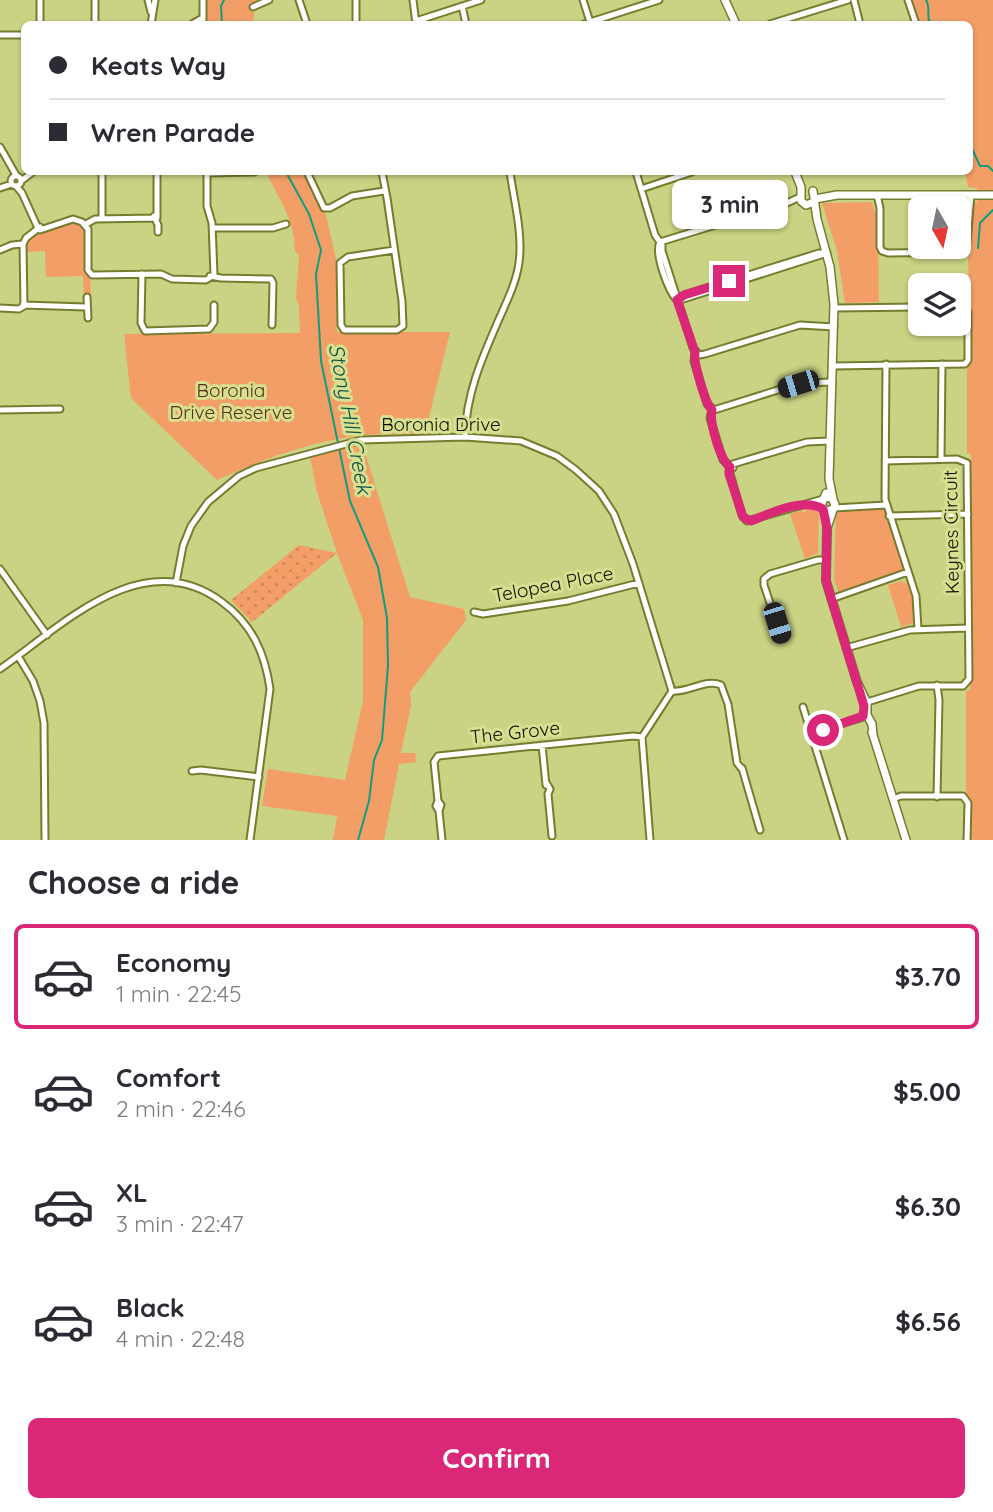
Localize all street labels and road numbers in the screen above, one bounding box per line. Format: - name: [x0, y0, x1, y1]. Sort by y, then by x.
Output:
- street label: Boronia Drive: [381, 412, 501, 436]
- street label: Keynes Circuit: [938, 470, 964, 594]
- street label: Telopea Place: [491, 561, 615, 607]
- street label: The Grove: [469, 715, 561, 749]

